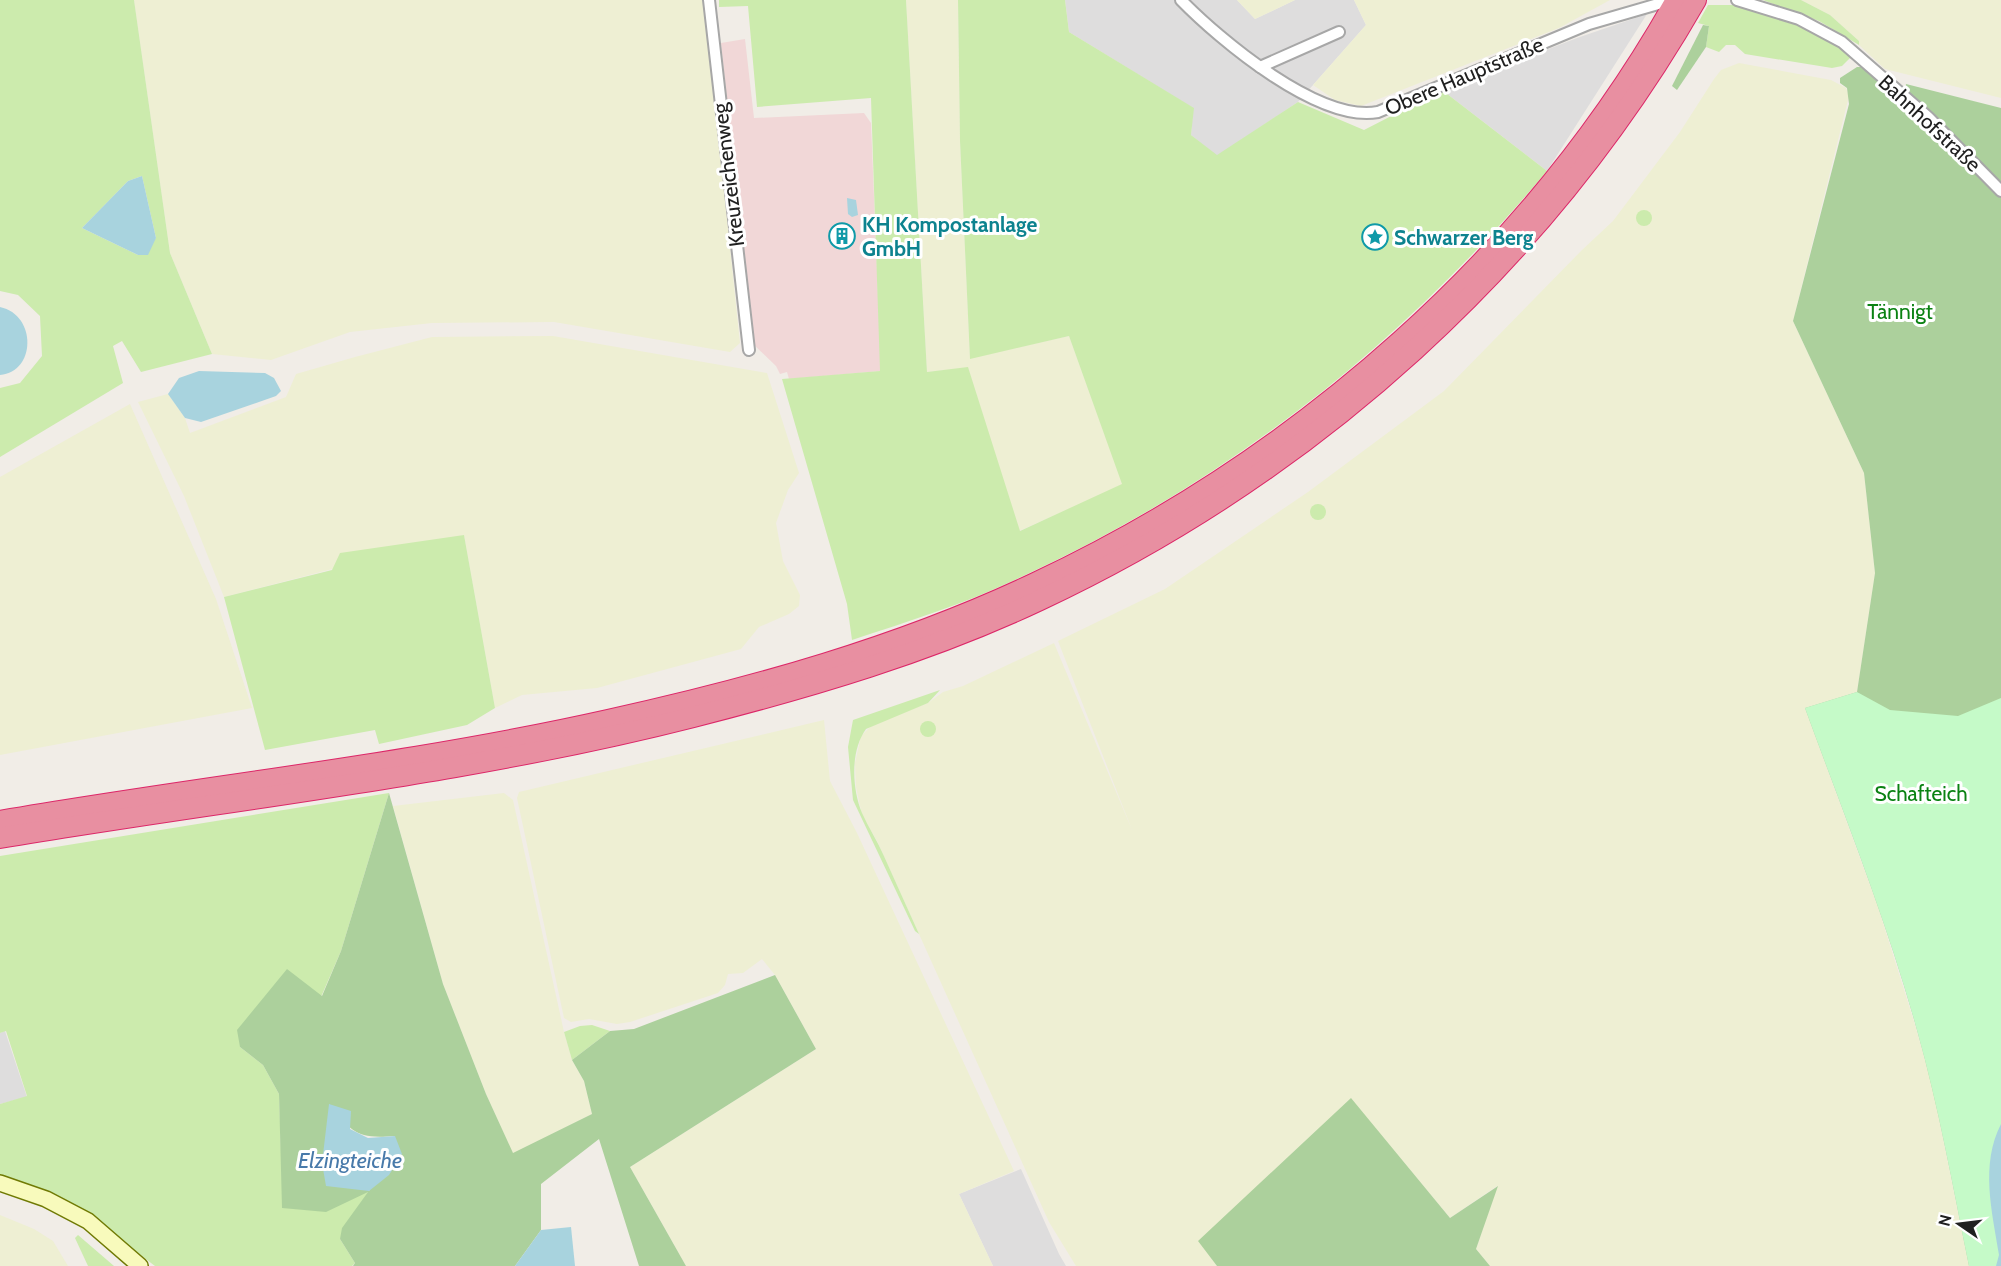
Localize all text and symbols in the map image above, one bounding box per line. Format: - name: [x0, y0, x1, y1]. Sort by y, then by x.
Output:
- street label: Obere Hauptstraße: [1381, 31, 1547, 121]
- street label: Bahnhofstraße: [1874, 69, 1986, 177]
- street label: Kreuzeichenweg: [707, 101, 749, 248]
- place label: KH Kompostanlage GmbH: [862, 212, 1037, 261]
- building icon: KH Kompostanlage GmbH: [827, 221, 857, 251]
- place icon: Schwarzer Berg: [1360, 222, 1390, 252]
- place label: Schwarzer Berg: [1394, 225, 1534, 250]
- park label: Tännigt: [1867, 299, 1933, 324]
- park label: Schafteich: [1874, 781, 1968, 806]
- water label: Elzingteiche: [298, 1147, 402, 1174]
- north arrow: [1929, 1194, 1989, 1254]
- text: N: [1934, 1213, 1956, 1228]

